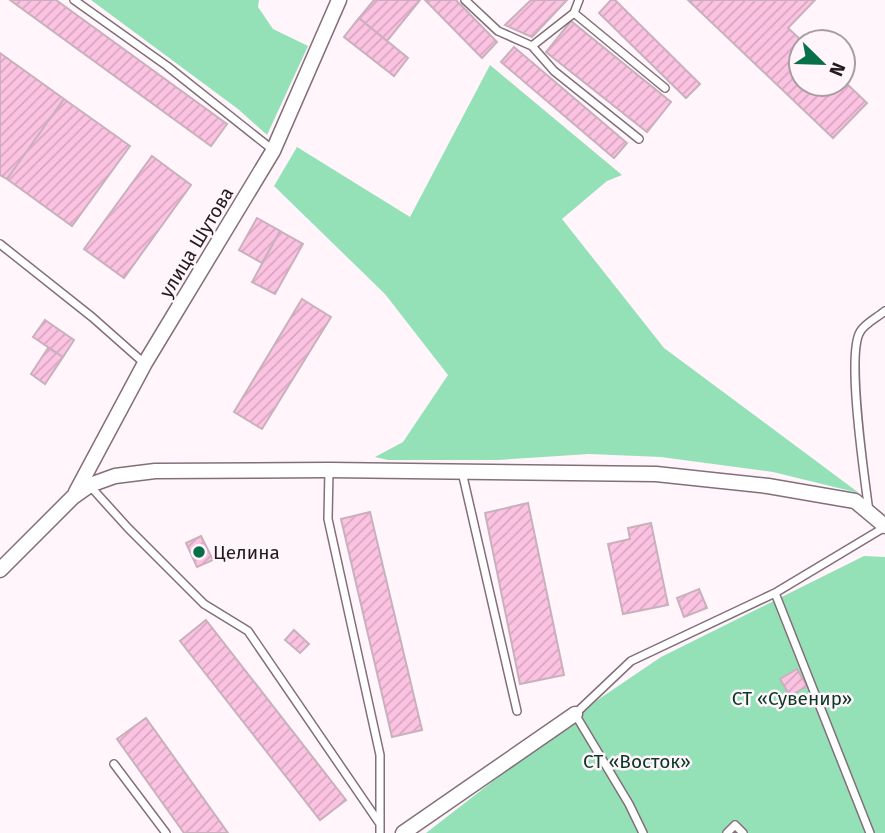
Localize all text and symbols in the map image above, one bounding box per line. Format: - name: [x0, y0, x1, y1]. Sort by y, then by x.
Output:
- north arrow: [787, 28, 857, 98]
- text: N: [824, 59, 850, 80]
- street label: улица Шутова: [154, 183, 238, 302]
- place label: Целина: [213, 541, 280, 564]
- marker: Целина: [191, 544, 207, 560]
- park label: СТ «Сувенир»: [732, 687, 852, 710]
- park label: СТ «Восток»: [583, 750, 691, 773]

